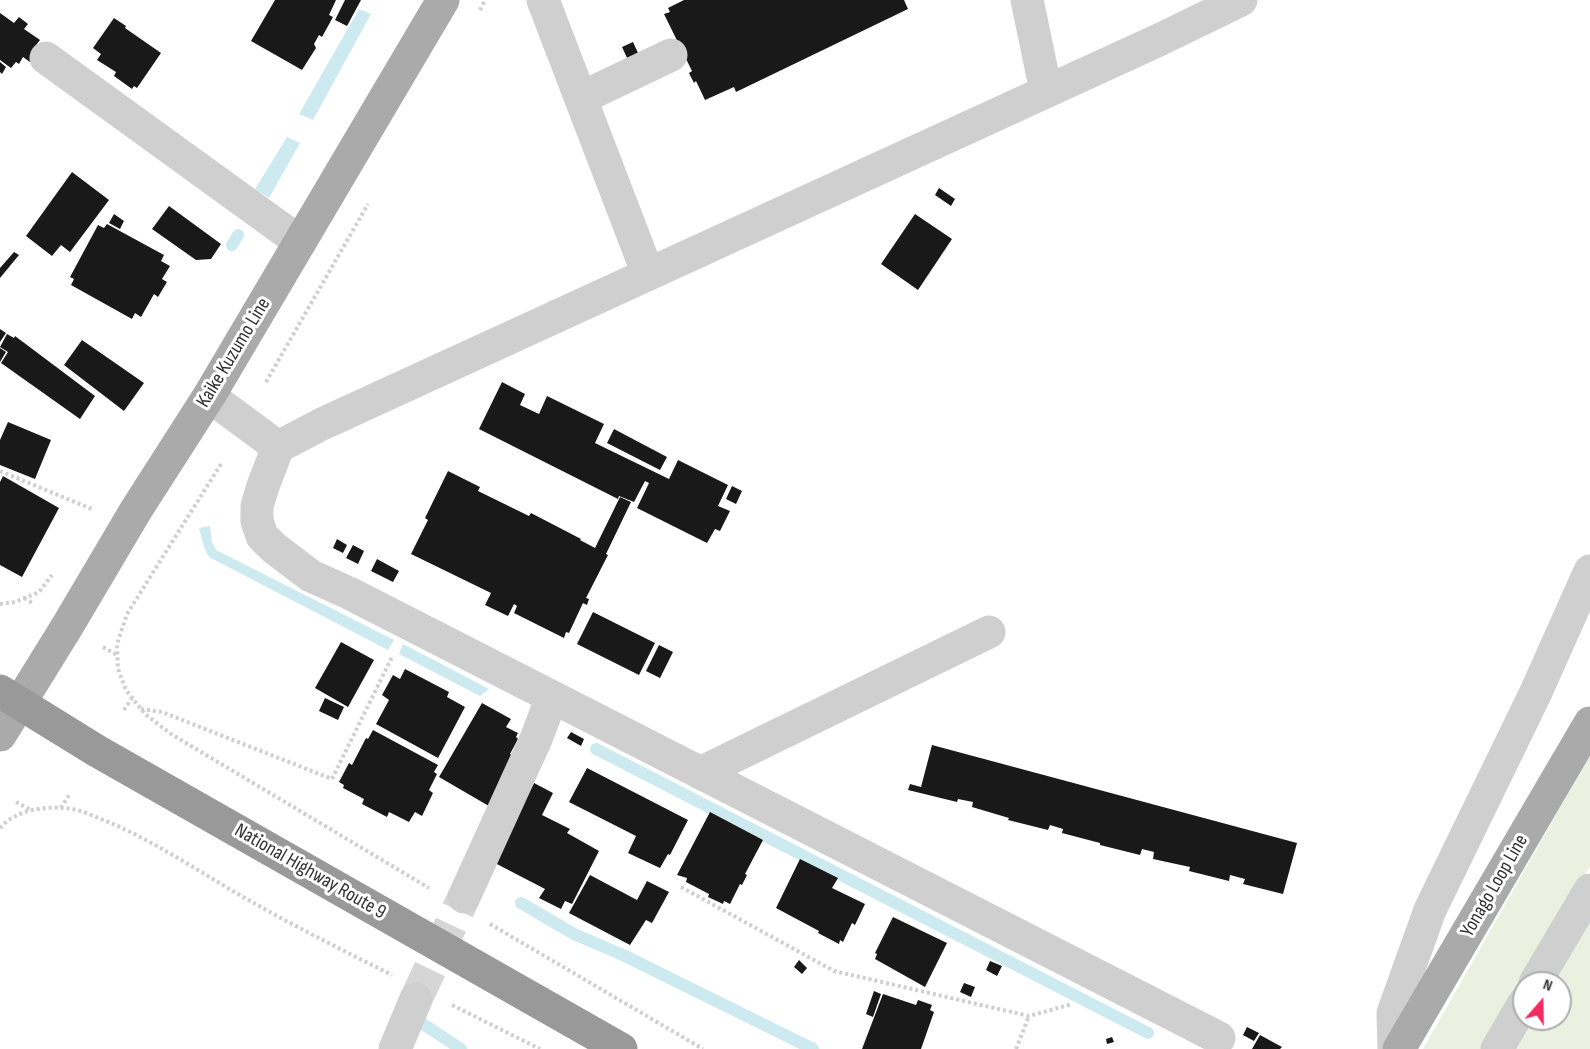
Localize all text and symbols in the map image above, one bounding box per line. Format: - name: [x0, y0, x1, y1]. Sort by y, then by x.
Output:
- street label: Kaike Kuzumo Line: [192, 294, 276, 412]
- street label: National Highway Route 9: [230, 819, 390, 925]
- street label: Yonago Loop Line: [1456, 831, 1534, 941]
- north arrow: [1512, 971, 1572, 1031]
- text: N: [1540, 975, 1555, 996]

